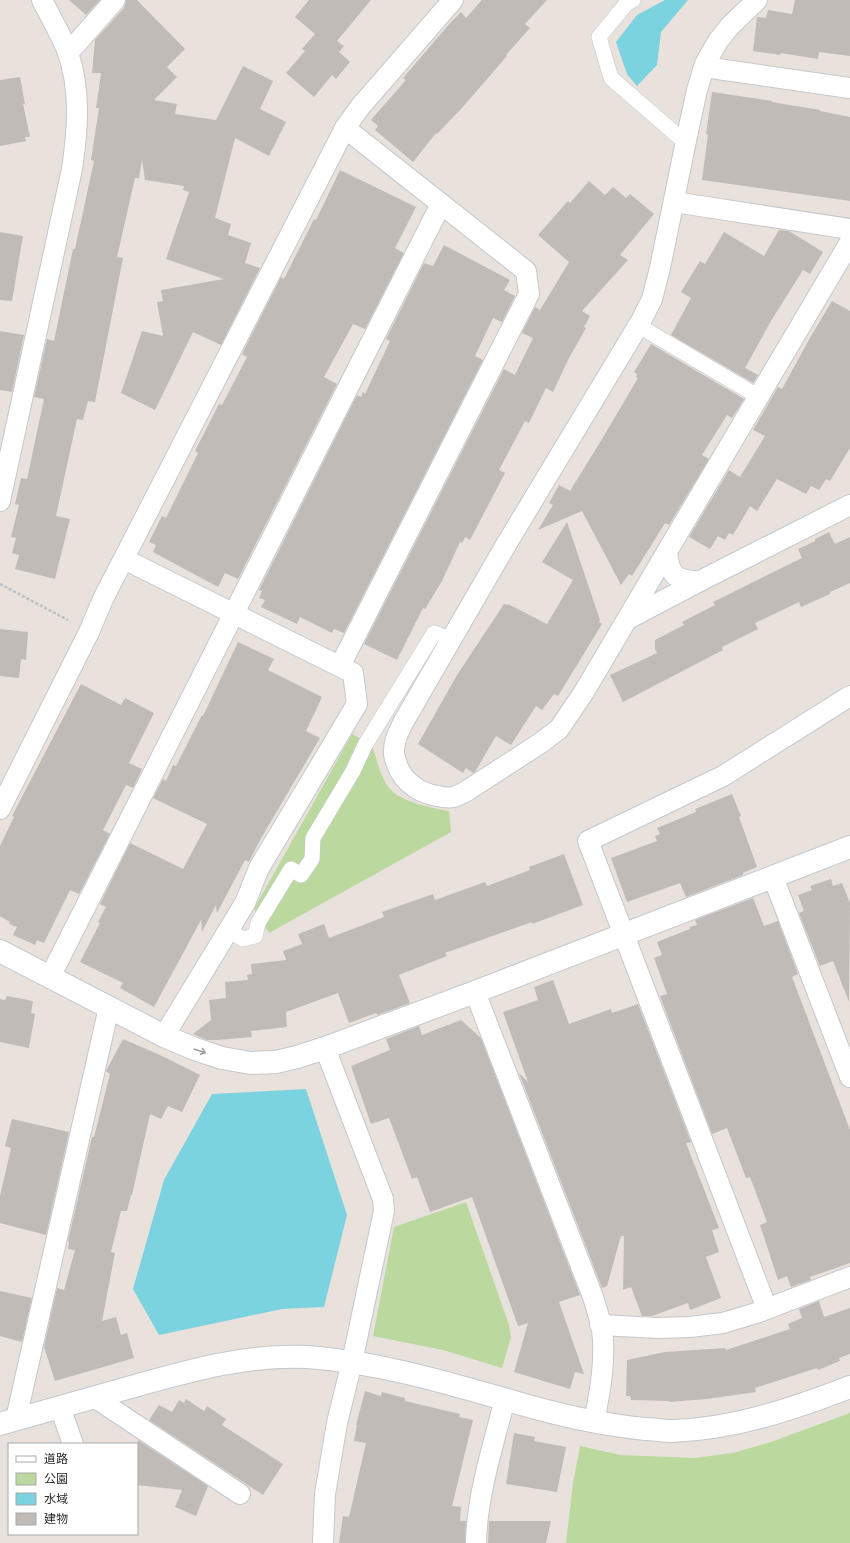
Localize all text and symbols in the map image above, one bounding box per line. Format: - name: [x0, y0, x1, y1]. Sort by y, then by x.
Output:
- one-way arrow: [194, 1048, 207, 1055]
- legend: [8, 1443, 138, 1535]
- text: 道路: [44, 1451, 68, 1468]
- text: 公園: [44, 1471, 68, 1488]
- text: 水域: [44, 1491, 68, 1508]
- text: 建物: [44, 1511, 68, 1528]

